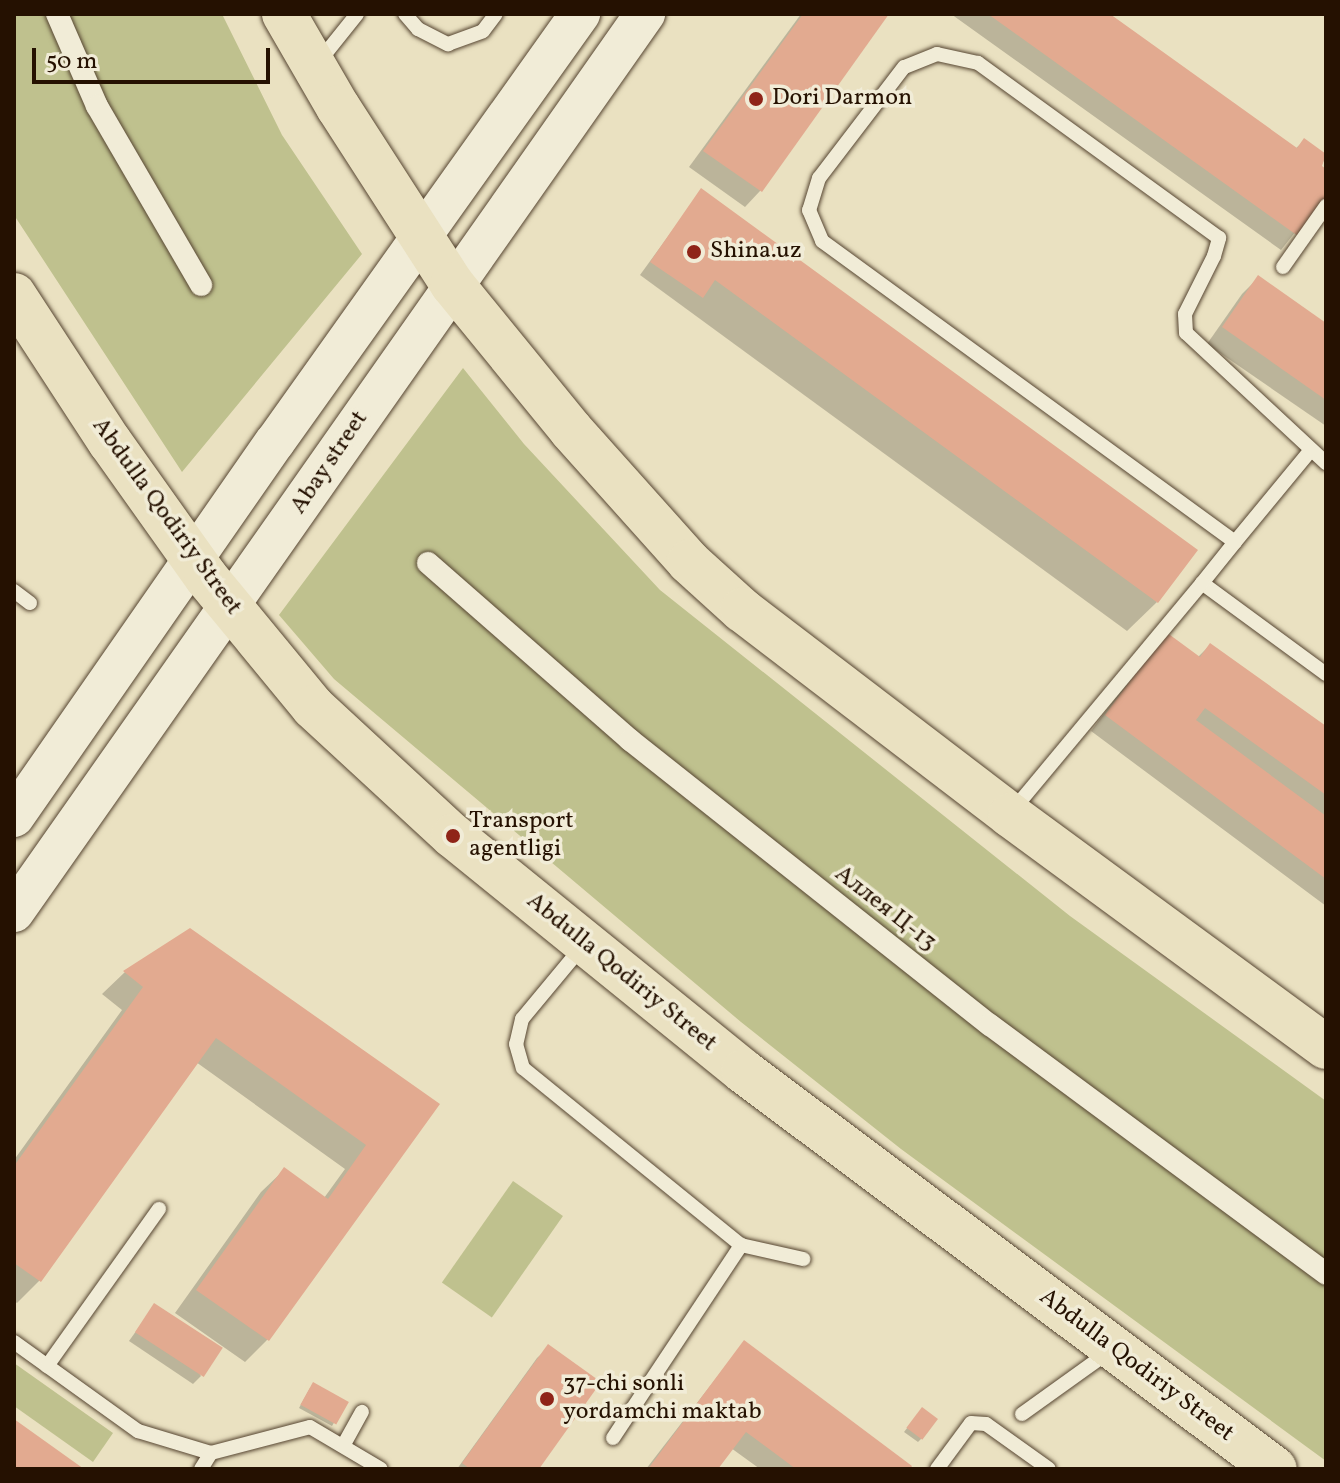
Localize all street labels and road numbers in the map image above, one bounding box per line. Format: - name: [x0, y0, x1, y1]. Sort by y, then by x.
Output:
- street label: Abay street: [285, 406, 375, 520]
- street label: Abdulla Qodiriy Street: [85, 413, 247, 621]
- street label: Аллея Ц-13: [828, 860, 942, 958]
- street label: Abdulla Qodiriy Street: [520, 887, 722, 1059]
- street label: Abdulla Qodiriy Street: [1033, 1283, 1239, 1449]

